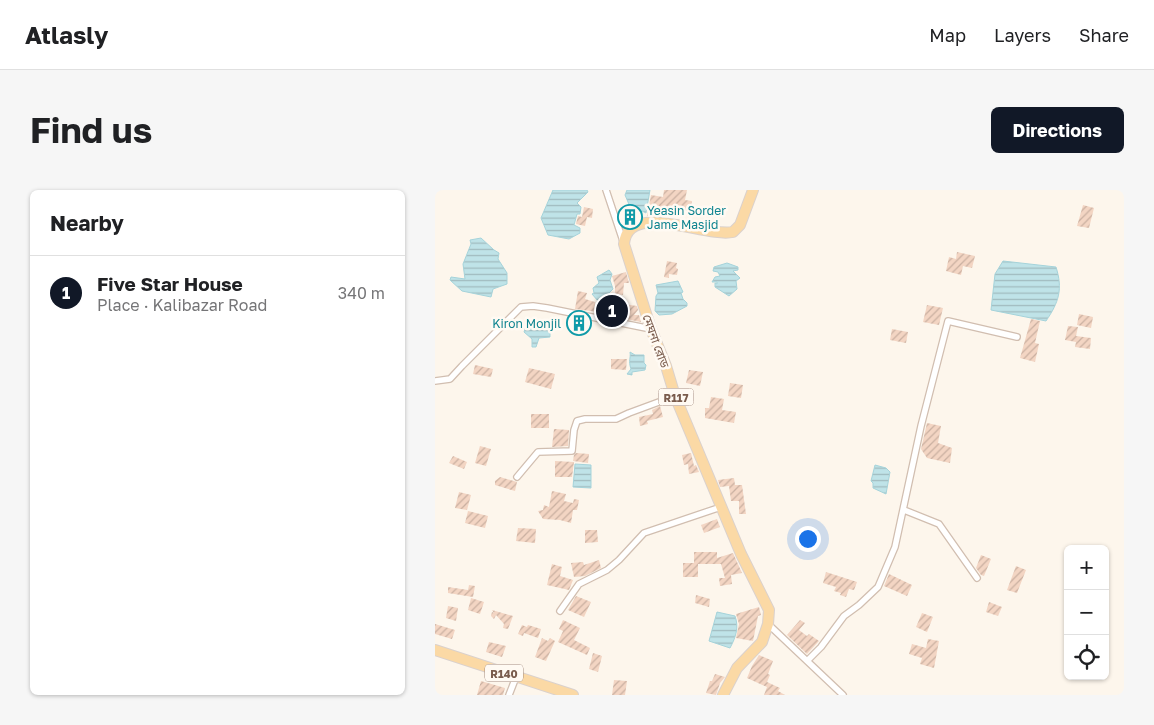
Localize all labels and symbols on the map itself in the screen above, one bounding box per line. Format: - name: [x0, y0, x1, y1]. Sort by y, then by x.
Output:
- place label: Yeasin Sorder Jame Masjid: [647, 203, 726, 232]
- building icon: Yeasin Sorder Jame Masjid: [617, 204, 643, 230]
- pin: 1: [596, 292, 628, 330]
- building icon: Kiron Monjil: [566, 310, 592, 336]
- street label: মেঘনা রোড: [639, 312, 673, 370]
- place label: Kiron Monjil: [492, 316, 561, 331]
- road number: R117: [659, 388, 693, 406]
- your location: [795, 526, 821, 552]
- road number: R140: [485, 664, 523, 682]

